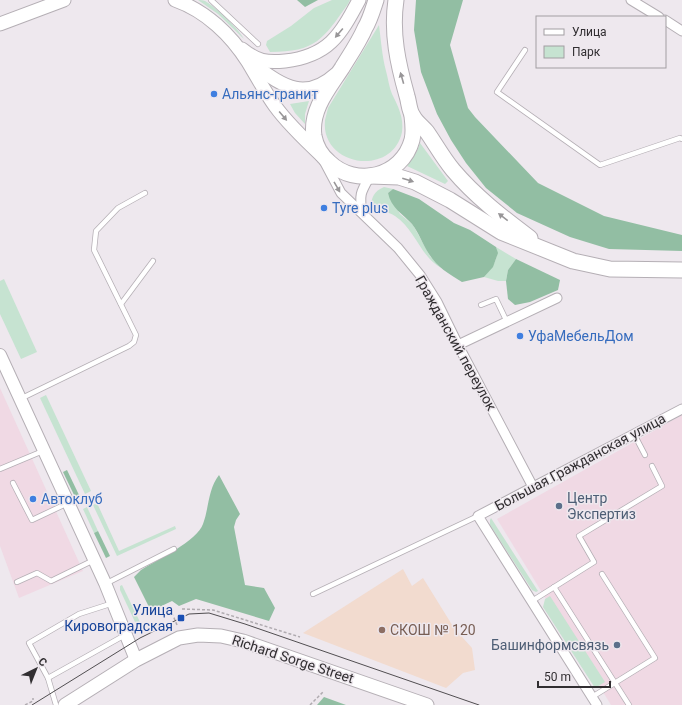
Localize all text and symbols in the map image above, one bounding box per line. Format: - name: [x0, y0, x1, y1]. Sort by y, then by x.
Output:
- legend: [536, 16, 666, 68]
- text: Улица: [572, 25, 607, 39]
- one-way arrow: [334, 28, 343, 39]
- text: Парк: [572, 45, 601, 59]
- one-way arrow: [399, 72, 405, 84]
- place label: Альянс-гранит: [222, 86, 318, 102]
- marker: Альянс-гранит: [209, 89, 219, 99]
- one-way arrow: [279, 111, 288, 122]
- one-way arrow: [403, 178, 415, 184]
- one-way arrow: [334, 181, 341, 193]
- place label: Tyre plus: [332, 200, 388, 216]
- marker: Tyre plus: [319, 203, 329, 213]
- one-way arrow: [497, 213, 508, 222]
- street label: Гражданский переулок: [412, 273, 500, 414]
- place label: УфаМебельДом: [528, 328, 634, 344]
- marker: УфаМебельДом: [515, 331, 525, 341]
- street label: Большая Гражданская улица: [492, 410, 668, 514]
- place label: Центр Экспертиз: [567, 490, 636, 522]
- place label: Автоклуб: [41, 491, 103, 507]
- marker: Автоклуб: [28, 494, 38, 504]
- marker: Центр Экспертиз: [554, 501, 564, 511]
- place label: Улица Кировоградская: [64, 602, 173, 634]
- marker: Улица Кировоградская: [176, 613, 186, 623]
- place label: СКОШ № 120: [390, 622, 476, 638]
- marker: СКОШ № 120: [377, 625, 387, 635]
- street label: Richard Sorge Street: [230, 632, 356, 686]
- place label: Башинформсвязь: [491, 637, 609, 653]
- marker: Башинформсвязь: [612, 640, 622, 650]
- north arrow: [16, 649, 56, 689]
- text: С: [35, 655, 50, 669]
- scale bar: [538, 663, 610, 689]
- text: 50 m: [544, 670, 571, 684]

